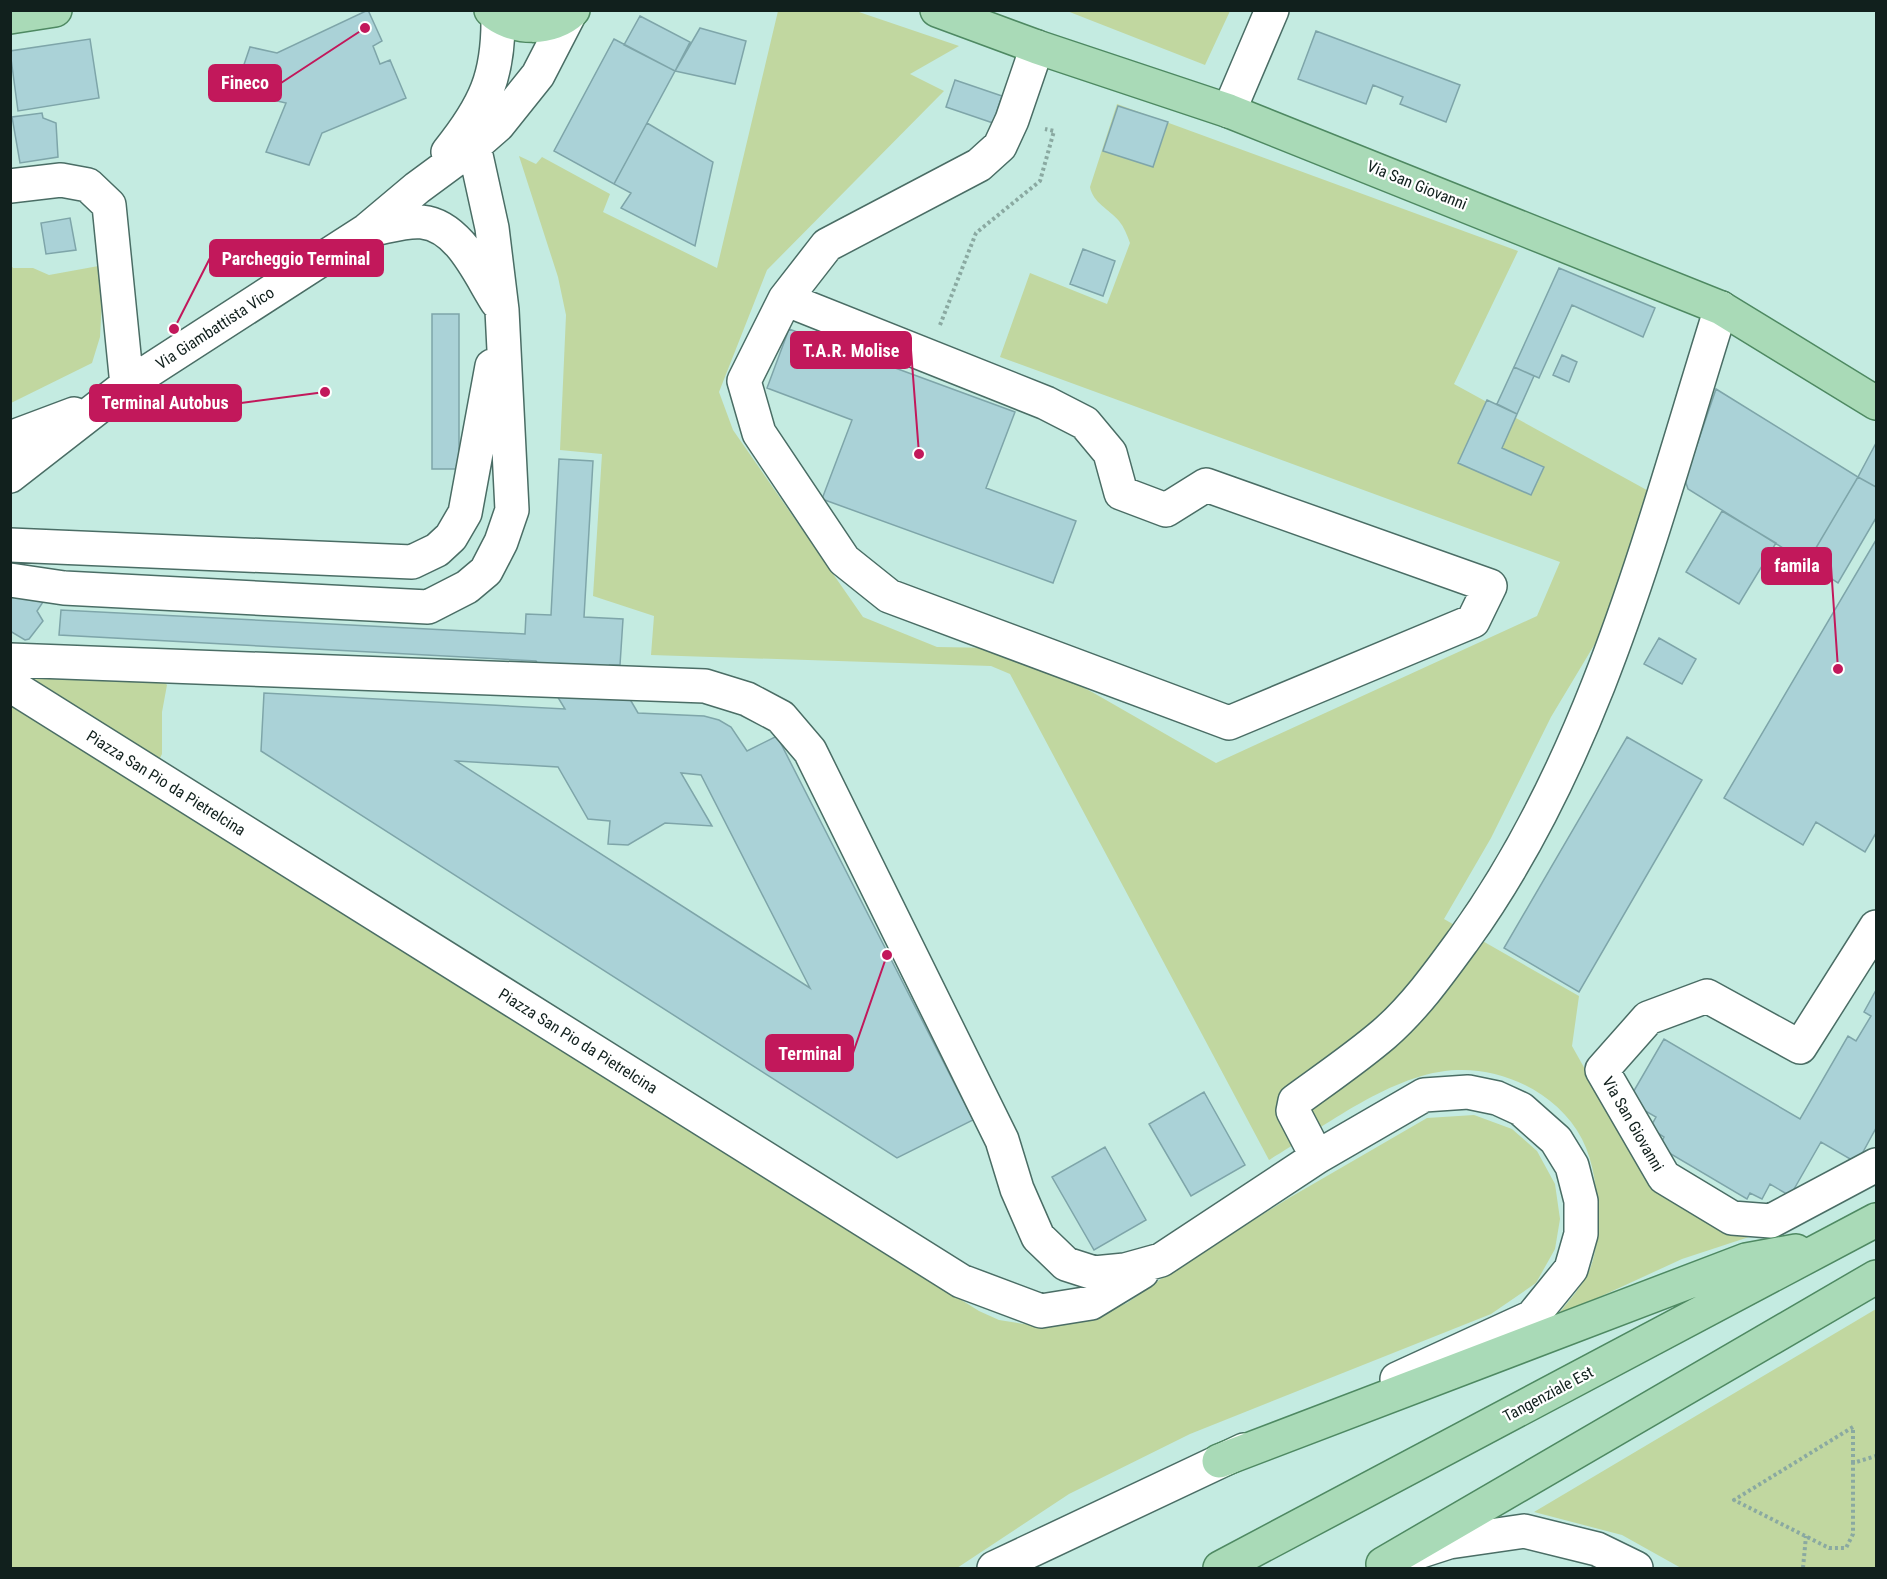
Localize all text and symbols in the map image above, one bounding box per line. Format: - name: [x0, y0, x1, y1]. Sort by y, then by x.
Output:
- callout: Fineco: [209, 65, 281, 101]
- text: Fineco: [221, 72, 269, 93]
- street label: Via San Giovanni: [1364, 156, 1470, 214]
- callout: Parcheggio Terminal: [210, 240, 383, 276]
- text: Parcheggio Terminal: [222, 248, 370, 269]
- street label: Via Giambattista Vico: [152, 283, 278, 373]
- callout: T.A.R. Molise: [791, 332, 911, 368]
- text: T.A.R. Molise: [803, 340, 900, 361]
- callout: Terminal Autobus: [90, 385, 241, 421]
- text: Terminal Autobus: [101, 392, 229, 413]
- callout: famila: [1762, 548, 1831, 584]
- text: famila: [1774, 555, 1820, 576]
- street label: Piazza San Pio da Pietrelcina: [83, 726, 249, 840]
- street label: Piazza San Pio da Pietrelcina: [495, 984, 661, 1098]
- callout: Terminal: [766, 1035, 853, 1071]
- text: Terminal: [778, 1043, 842, 1064]
- street label: Via San Giovanni: [1598, 1073, 1668, 1175]
- street label: Tangenziale Est: [1500, 1362, 1596, 1426]

